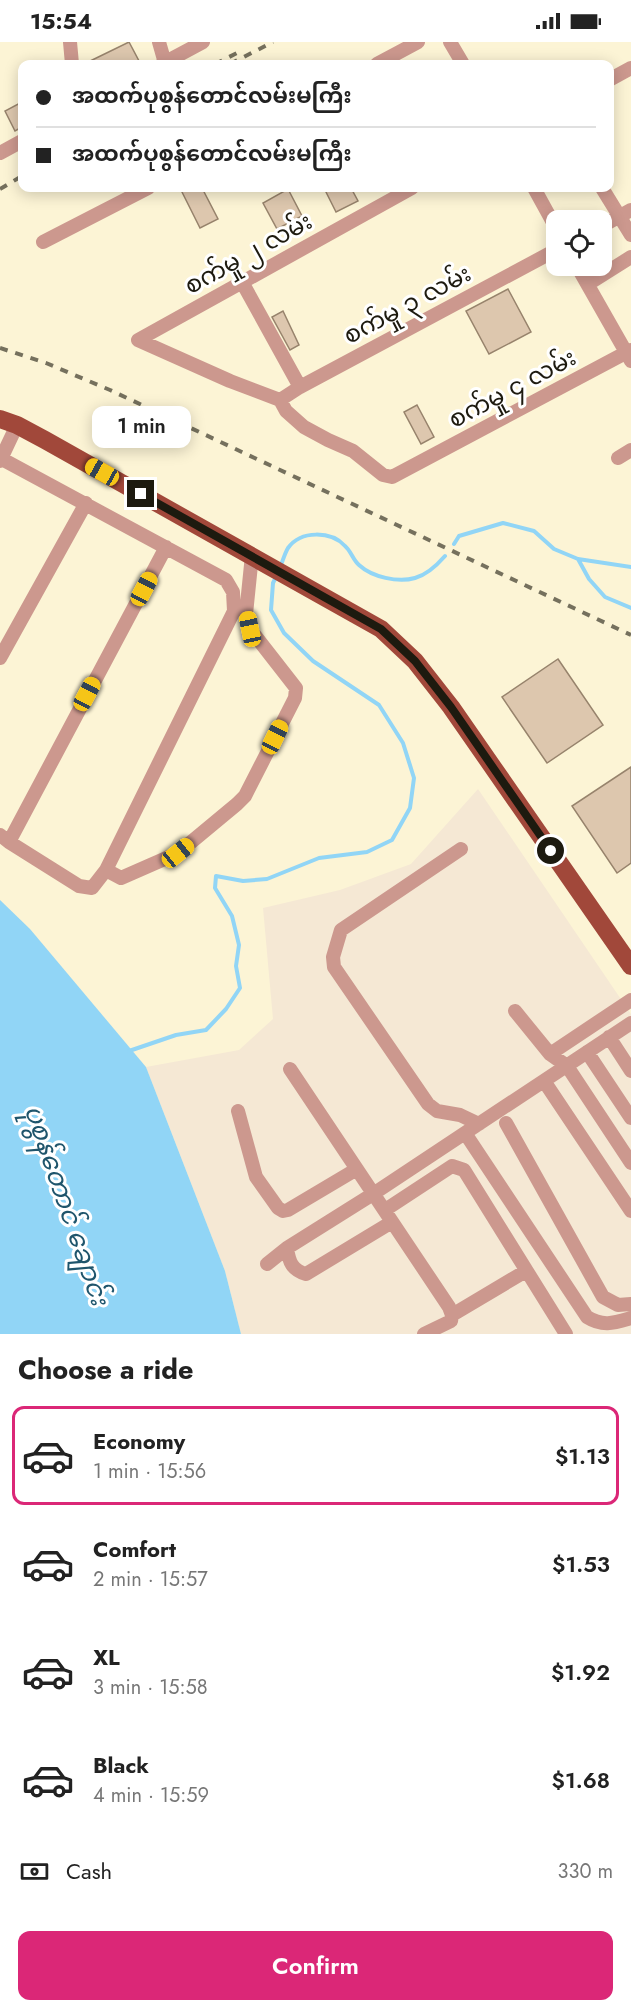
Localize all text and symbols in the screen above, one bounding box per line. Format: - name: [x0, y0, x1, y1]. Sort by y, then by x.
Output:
- text: 15:54: [30, 5, 92, 37]
- text: အထက်ပုစွန်တောင်လမ်းမကြီး: [72, 79, 352, 111]
- text: အထက်ပုစွန်တောင်လမ်းမကြီး: [72, 137, 352, 169]
- street label: စက်မှု ၂ လမ်း: [178, 203, 319, 304]
- map controls: [546, 210, 612, 276]
- button: locate: [546, 210, 612, 276]
- street label: စက်မှု ၃ လမ်း: [337, 256, 478, 354]
- street label: စက်မှု ၄ လမ်း: [442, 340, 583, 438]
- callout: 1 min: [92, 407, 190, 449]
- text: 1 min: [117, 412, 166, 441]
- car: [82, 455, 122, 489]
- route end: [127, 480, 154, 507]
- car: [128, 569, 160, 609]
- car: [237, 610, 263, 648]
- car: [71, 674, 103, 714]
- car: [259, 717, 291, 757]
- car: [158, 835, 198, 871]
- route start: [537, 837, 564, 864]
- water label: ပုစွန်တောင် ချောင်း: [12, 1100, 120, 1313]
- text: Choose a ride: [18, 1350, 193, 1389]
- text: Economy: [93, 1425, 185, 1457]
- icon: car: [21, 1429, 75, 1483]
- text: $1.13: [555, 1440, 610, 1472]
- text: 1 min · 15:56: [93, 1457, 206, 1486]
- text: Comfort: [93, 1533, 176, 1565]
- icon: car: [21, 1537, 75, 1591]
- text: $1.53: [552, 1548, 610, 1580]
- text: 2 min · 15:57: [93, 1565, 208, 1594]
- text: XL: [93, 1641, 120, 1673]
- icon: car: [21, 1645, 75, 1699]
- text: $1.92: [551, 1656, 610, 1688]
- text: 3 min · 15:58: [93, 1673, 208, 1702]
- text: Black: [93, 1749, 149, 1781]
- icon: car: [21, 1753, 75, 1807]
- text: $1.68: [552, 1764, 610, 1796]
- text: 4 min · 15:59: [93, 1781, 209, 1810]
- icon: cash: [18, 1855, 51, 1888]
- text: Cash: [66, 1855, 112, 1887]
- text: 330 m: [558, 1857, 613, 1886]
- button: Confirm: [18, 1931, 613, 2000]

